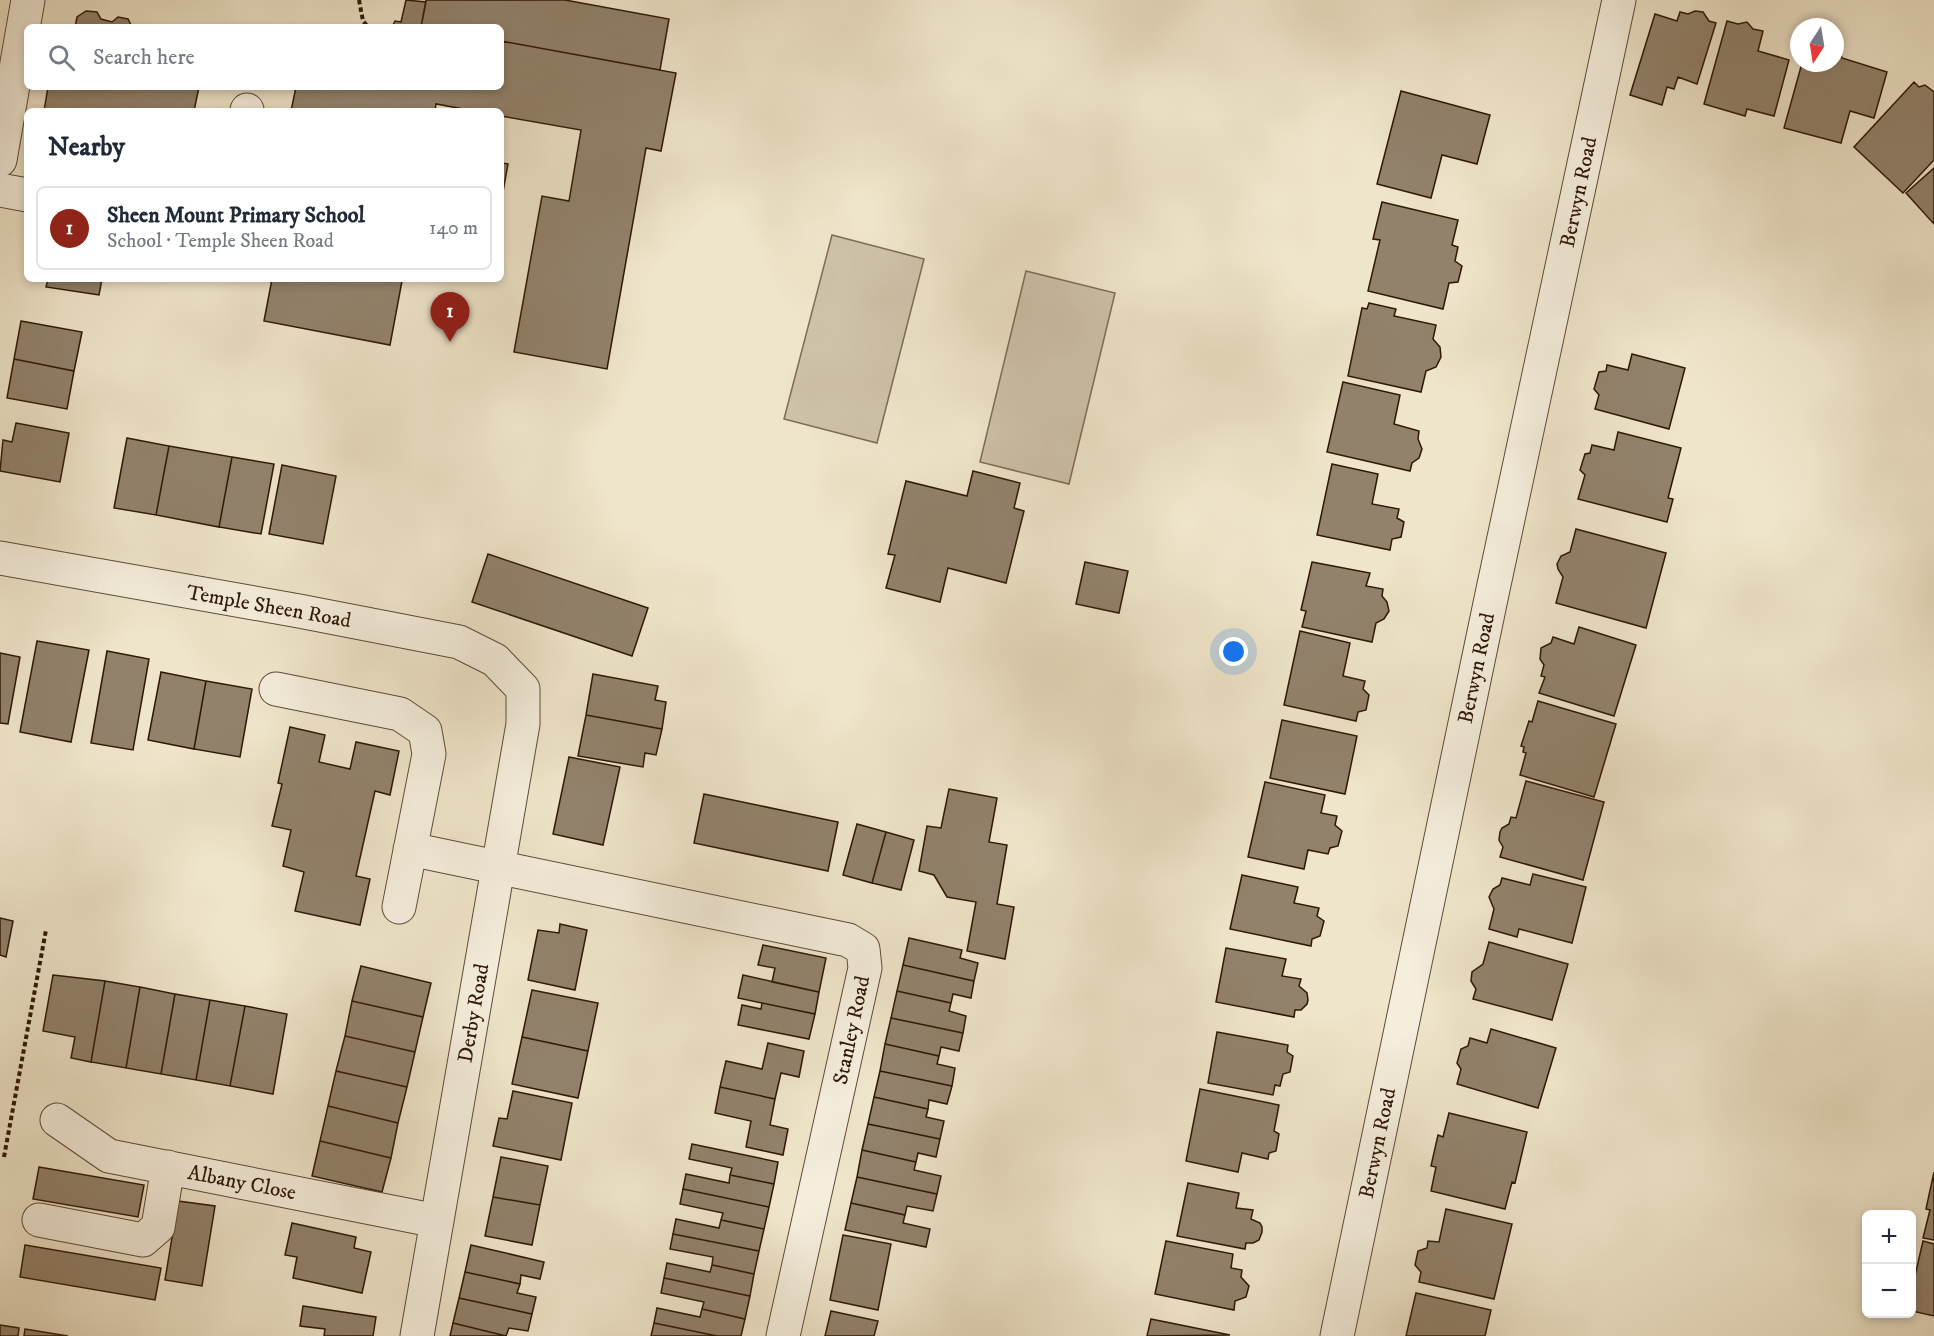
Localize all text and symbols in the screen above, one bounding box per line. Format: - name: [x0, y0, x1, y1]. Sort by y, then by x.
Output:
- north arrow: [1790, 18, 1844, 72]
- search box: [24, 24, 504, 90]
- icon: search: [45, 41, 78, 74]
- text: Search here: [93, 44, 195, 71]
- text: Nearby: [48, 131, 125, 164]
- street label: Berwyn Road: [1555, 134, 1603, 250]
- text: Sheen Mount Primary School: [107, 202, 365, 229]
- text: 1: [66, 216, 73, 241]
- text: 140 m: [429, 216, 478, 241]
- text: School · Temple Sheen Road: [107, 229, 334, 254]
- pin: 1: [430, 292, 470, 342]
- street label: Temple Sheen Road: [185, 580, 354, 634]
- street label: Berwyn Road: [1453, 610, 1501, 726]
- your location: [1219, 637, 1248, 666]
- street label: Derby Road: [453, 961, 496, 1065]
- street label: Stanley Road: [828, 973, 876, 1087]
- street label: Berwyn Road: [1354, 1085, 1402, 1201]
- street label: Albany Close: [185, 1160, 299, 1206]
- map controls: [1862, 1210, 1916, 1318]
- button: +: [1862, 1210, 1916, 1264]
- button: −: [1862, 1264, 1916, 1318]

